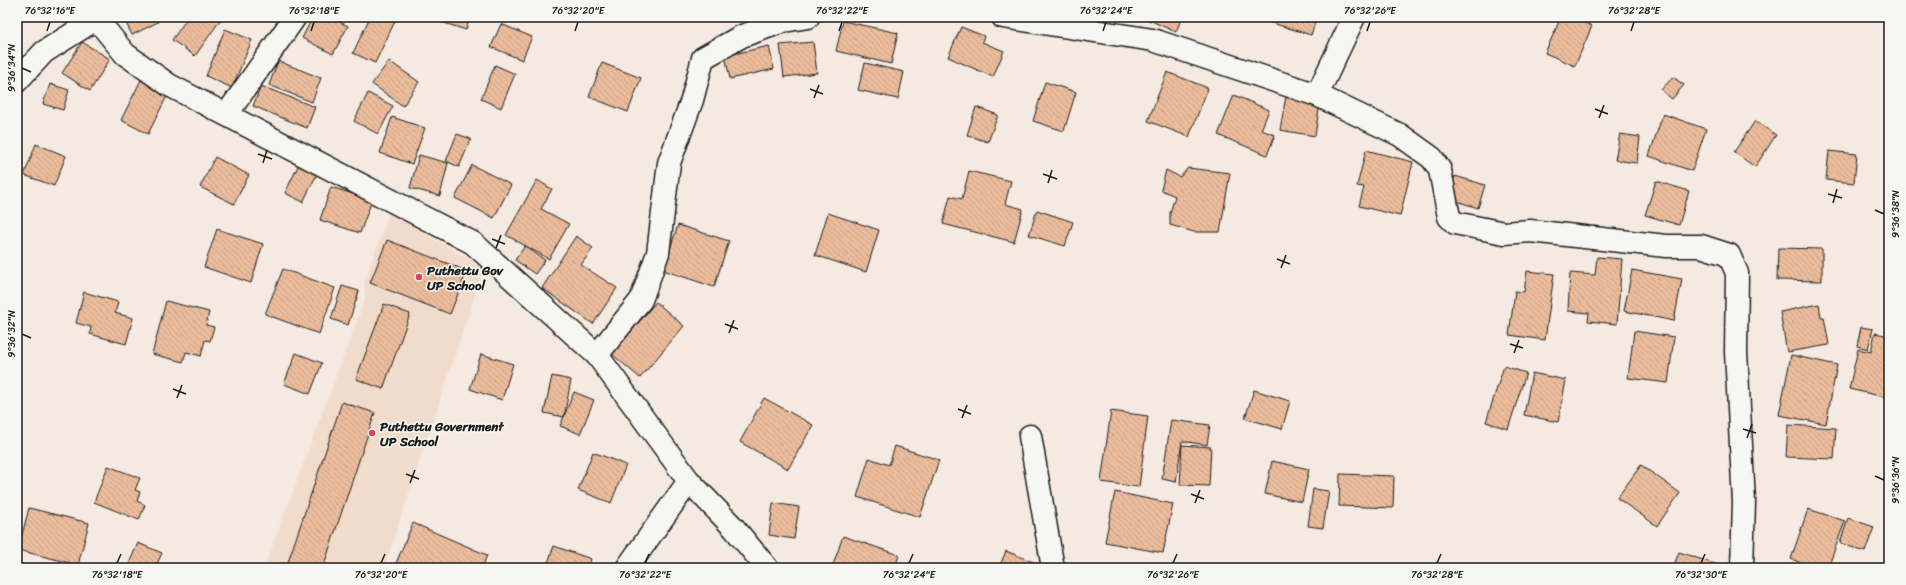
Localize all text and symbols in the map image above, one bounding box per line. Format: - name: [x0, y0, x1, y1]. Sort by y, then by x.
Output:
- text: 76°32'16"E: [25, 2, 77, 20]
- text: 76°32'18"E: [289, 2, 341, 20]
- text: 76°32'20"E: [552, 2, 606, 20]
- text: 76°32'22"E: [816, 2, 869, 20]
- text: 76°32'24"E: [1080, 2, 1134, 20]
- text: 76°32'26"E: [1344, 2, 1397, 20]
- text: 76°32'28"E: [1608, 2, 1662, 20]
- text: 9°36'34"N: [3, 44, 21, 92]
- text: 9°36'38"N: [1887, 190, 1905, 238]
- place label: Puthettu Gov UP School: [427, 259, 504, 297]
- marker: Puthettu Gov UP School: [414, 272, 424, 282]
- text: 9°36'32"N: [3, 310, 21, 358]
- place label: Puthettu Government UP School: [380, 415, 504, 453]
- marker: Puthettu Government UP School: [367, 428, 377, 438]
- text: 9°36'36"N: [1887, 456, 1905, 504]
- text: 76°32'18"E: [92, 566, 144, 584]
- text: 76°32'20"E: [355, 566, 409, 584]
- text: 76°32'22"E: [619, 566, 672, 584]
- text: 76°32'24"E: [883, 566, 937, 584]
- text: 76°32'26"E: [1147, 566, 1200, 584]
- text: 76°32'28"E: [1411, 566, 1465, 584]
- text: 76°32'30"E: [1675, 566, 1729, 584]

